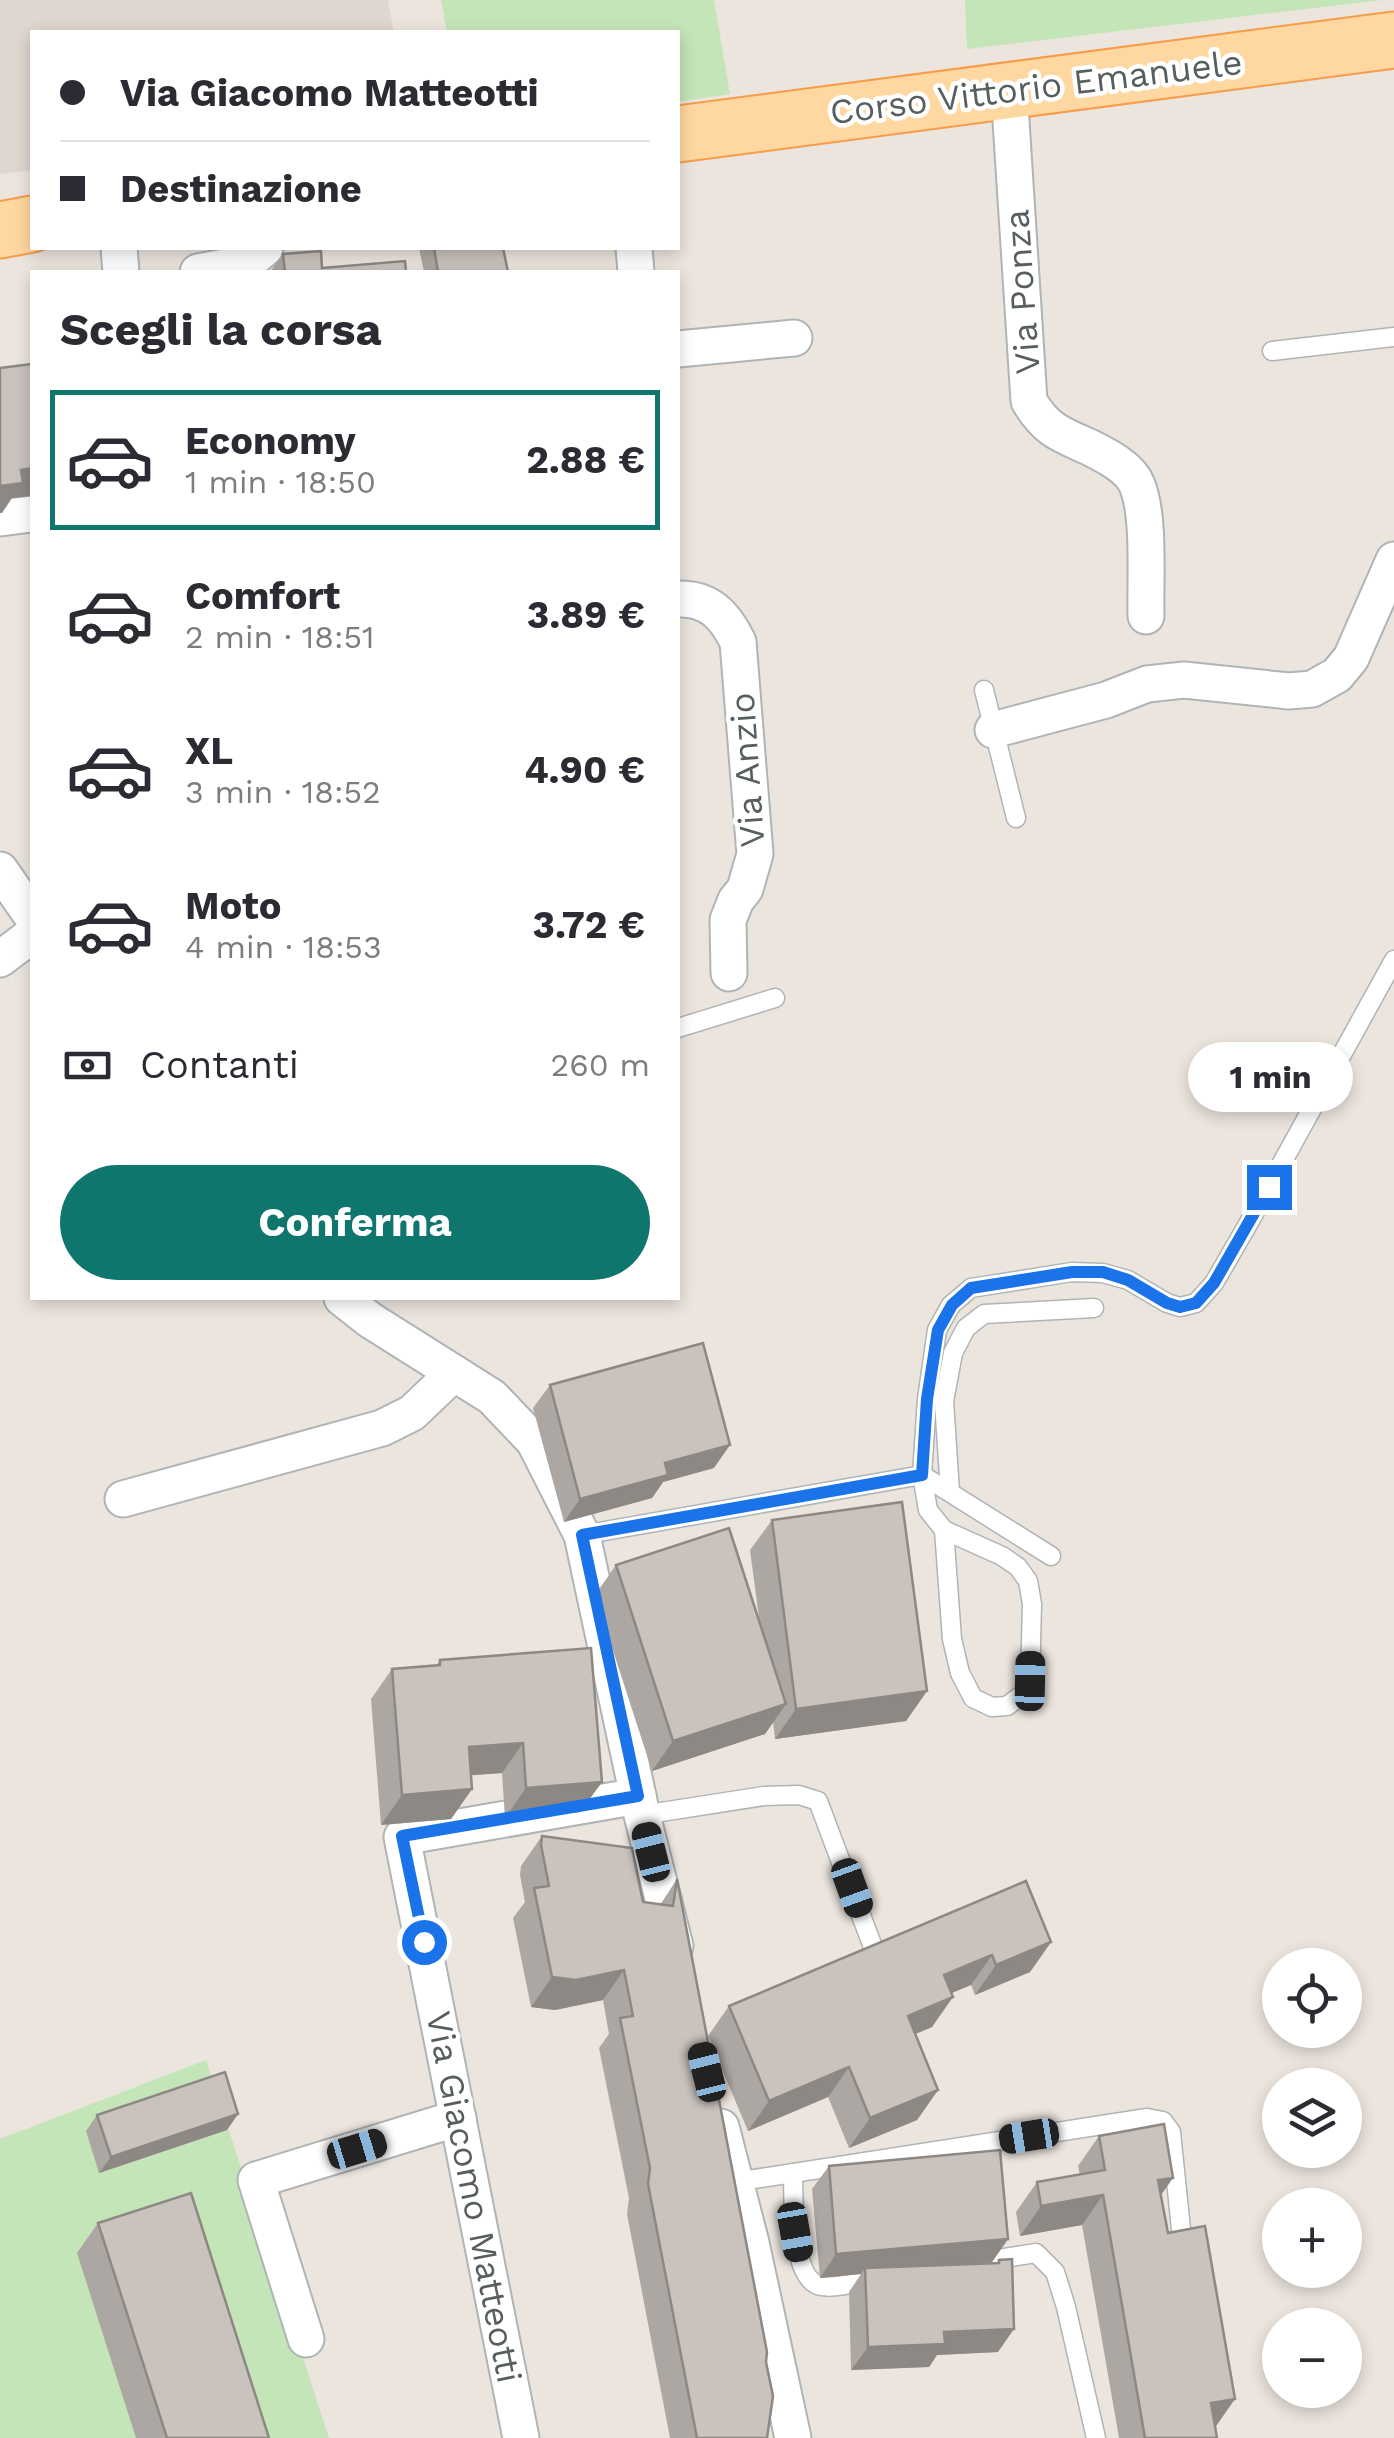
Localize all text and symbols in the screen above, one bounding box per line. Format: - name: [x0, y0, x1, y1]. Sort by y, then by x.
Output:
- street label: Corso Vittorio Emanuele: [827, 41, 1245, 133]
- text: Via Giacomo Matteotti: [120, 71, 539, 115]
- text: Destinazione: [120, 167, 362, 211]
- street label: Via Ponza: [995, 208, 1049, 376]
- text: Scegli la corsa: [60, 303, 382, 356]
- icon: car: [65, 415, 155, 505]
- text: Economy: [185, 419, 356, 463]
- text: 2.88 €: [526, 438, 645, 482]
- text: 1 min · 18:50: [185, 463, 376, 501]
- icon: car: [65, 570, 155, 660]
- text: Comfort: [185, 574, 340, 618]
- text: 3.89 €: [527, 593, 645, 637]
- text: 2 min · 18:51: [185, 618, 375, 656]
- street label: Via Anzio: [721, 691, 773, 849]
- icon: car: [65, 725, 155, 815]
- text: XL: [185, 729, 233, 773]
- text: 4.90 €: [524, 748, 645, 792]
- text: 3 min · 18:52: [185, 773, 381, 811]
- icon: car: [65, 880, 155, 970]
- text: Moto: [185, 884, 281, 928]
- text: 3.72 €: [532, 903, 645, 947]
- text: 4 min · 18:53: [185, 928, 382, 966]
- icon: cash: [60, 1038, 115, 1093]
- callout: 1 min: [1186, 1042, 1352, 1112]
- text: Contanti: [140, 1043, 299, 1087]
- text: 260 m: [551, 1046, 650, 1084]
- text: 1 min: [1229, 1058, 1312, 1096]
- button: Conferma: [60, 1165, 650, 1280]
- route end: [1247, 1165, 1292, 1210]
- car: [1014, 1651, 1046, 1711]
- car: [629, 1819, 673, 1885]
- car: [828, 1855, 876, 1921]
- route start: [402, 1920, 447, 1965]
- map controls: [1262, 1948, 1362, 2408]
- button: locate: [1262, 1948, 1362, 2048]
- street label: Via Giacomo Matteotti: [417, 2008, 531, 2386]
- car: [685, 2039, 729, 2105]
- button: layers: [1262, 2068, 1362, 2168]
- car: [997, 2116, 1061, 2156]
- car: [324, 2126, 390, 2172]
- button: +: [1262, 2188, 1362, 2288]
- car: [775, 2200, 815, 2264]
- button: −: [1262, 2308, 1362, 2408]

